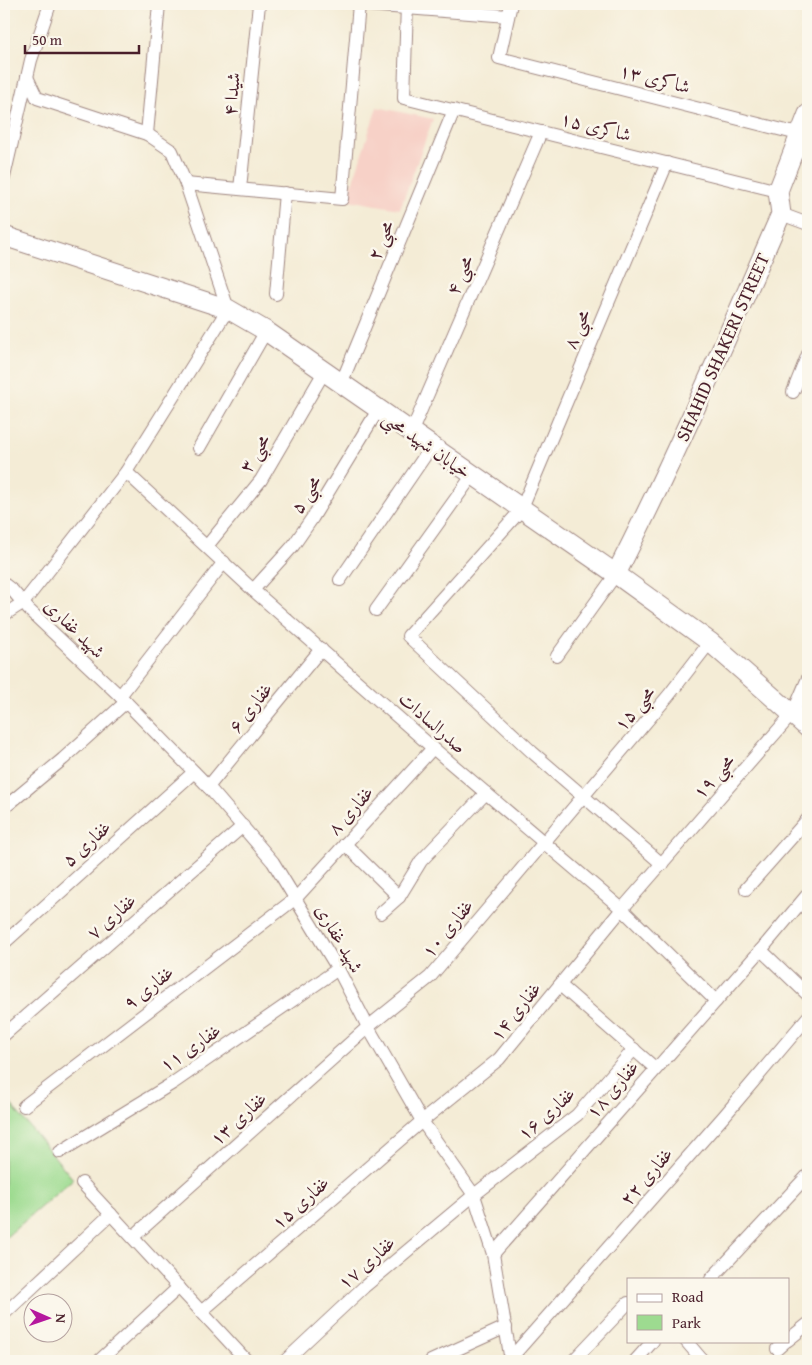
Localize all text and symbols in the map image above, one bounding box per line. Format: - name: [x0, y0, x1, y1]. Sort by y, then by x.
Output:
- scale bar: [25, 22, 139, 54]
- text: 50 m: [32, 29, 63, 50]
- street label: شاکری ۱۳: [617, 56, 693, 100]
- street label: شیدا ۴: [215, 71, 247, 117]
- street label: شاکری ۱۵: [558, 104, 634, 148]
- street label: محبی ۲: [359, 215, 403, 265]
- street label: SHAHID SHAKERI STREET: [668, 248, 776, 446]
- street label: محبی ۴: [438, 250, 482, 300]
- street label: محبی ۸: [555, 304, 599, 354]
- street label: خیابان شهید محبی: [376, 403, 477, 487]
- street label: محبی ۳: [232, 428, 278, 479]
- street label: محبی ۵: [282, 469, 330, 520]
- street label: شهید غفاری: [38, 592, 112, 664]
- street label: غفاری ۶: [221, 676, 279, 738]
- street label: محبی ۱۵: [607, 679, 663, 738]
- street label: صدرالسادات: [393, 684, 473, 760]
- street label: محبی ۱۹: [685, 747, 742, 806]
- street label: غفاری ۸: [320, 779, 380, 841]
- street label: غفاری ۵: [55, 813, 117, 873]
- street label: غفاری ۷: [80, 886, 142, 946]
- street label: غفاری ۱۰: [414, 893, 480, 963]
- street label: شهید غفاری: [309, 898, 371, 978]
- street label: غفاری ۹: [117, 958, 179, 1016]
- street label: غفاری ۱۴: [482, 975, 548, 1047]
- street label: غفاری ۱۱: [154, 1016, 226, 1078]
- street label: غفاری ۱۸: [579, 1054, 645, 1124]
- street label: غفاری ۱۶: [511, 1080, 581, 1146]
- street label: غفاری ۱۳: [203, 1084, 273, 1152]
- street label: غفاری ۲۲: [613, 1141, 679, 1211]
- street label: غفاری ۱۵: [265, 1169, 335, 1235]
- street label: غفاری ۱۷: [331, 1229, 401, 1295]
- legend: [627, 1278, 790, 1342]
- text: Road: [672, 1286, 703, 1307]
- north arrow: [22, 1292, 72, 1342]
- text: Park: [672, 1312, 701, 1333]
- text: N: [51, 1313, 71, 1324]

